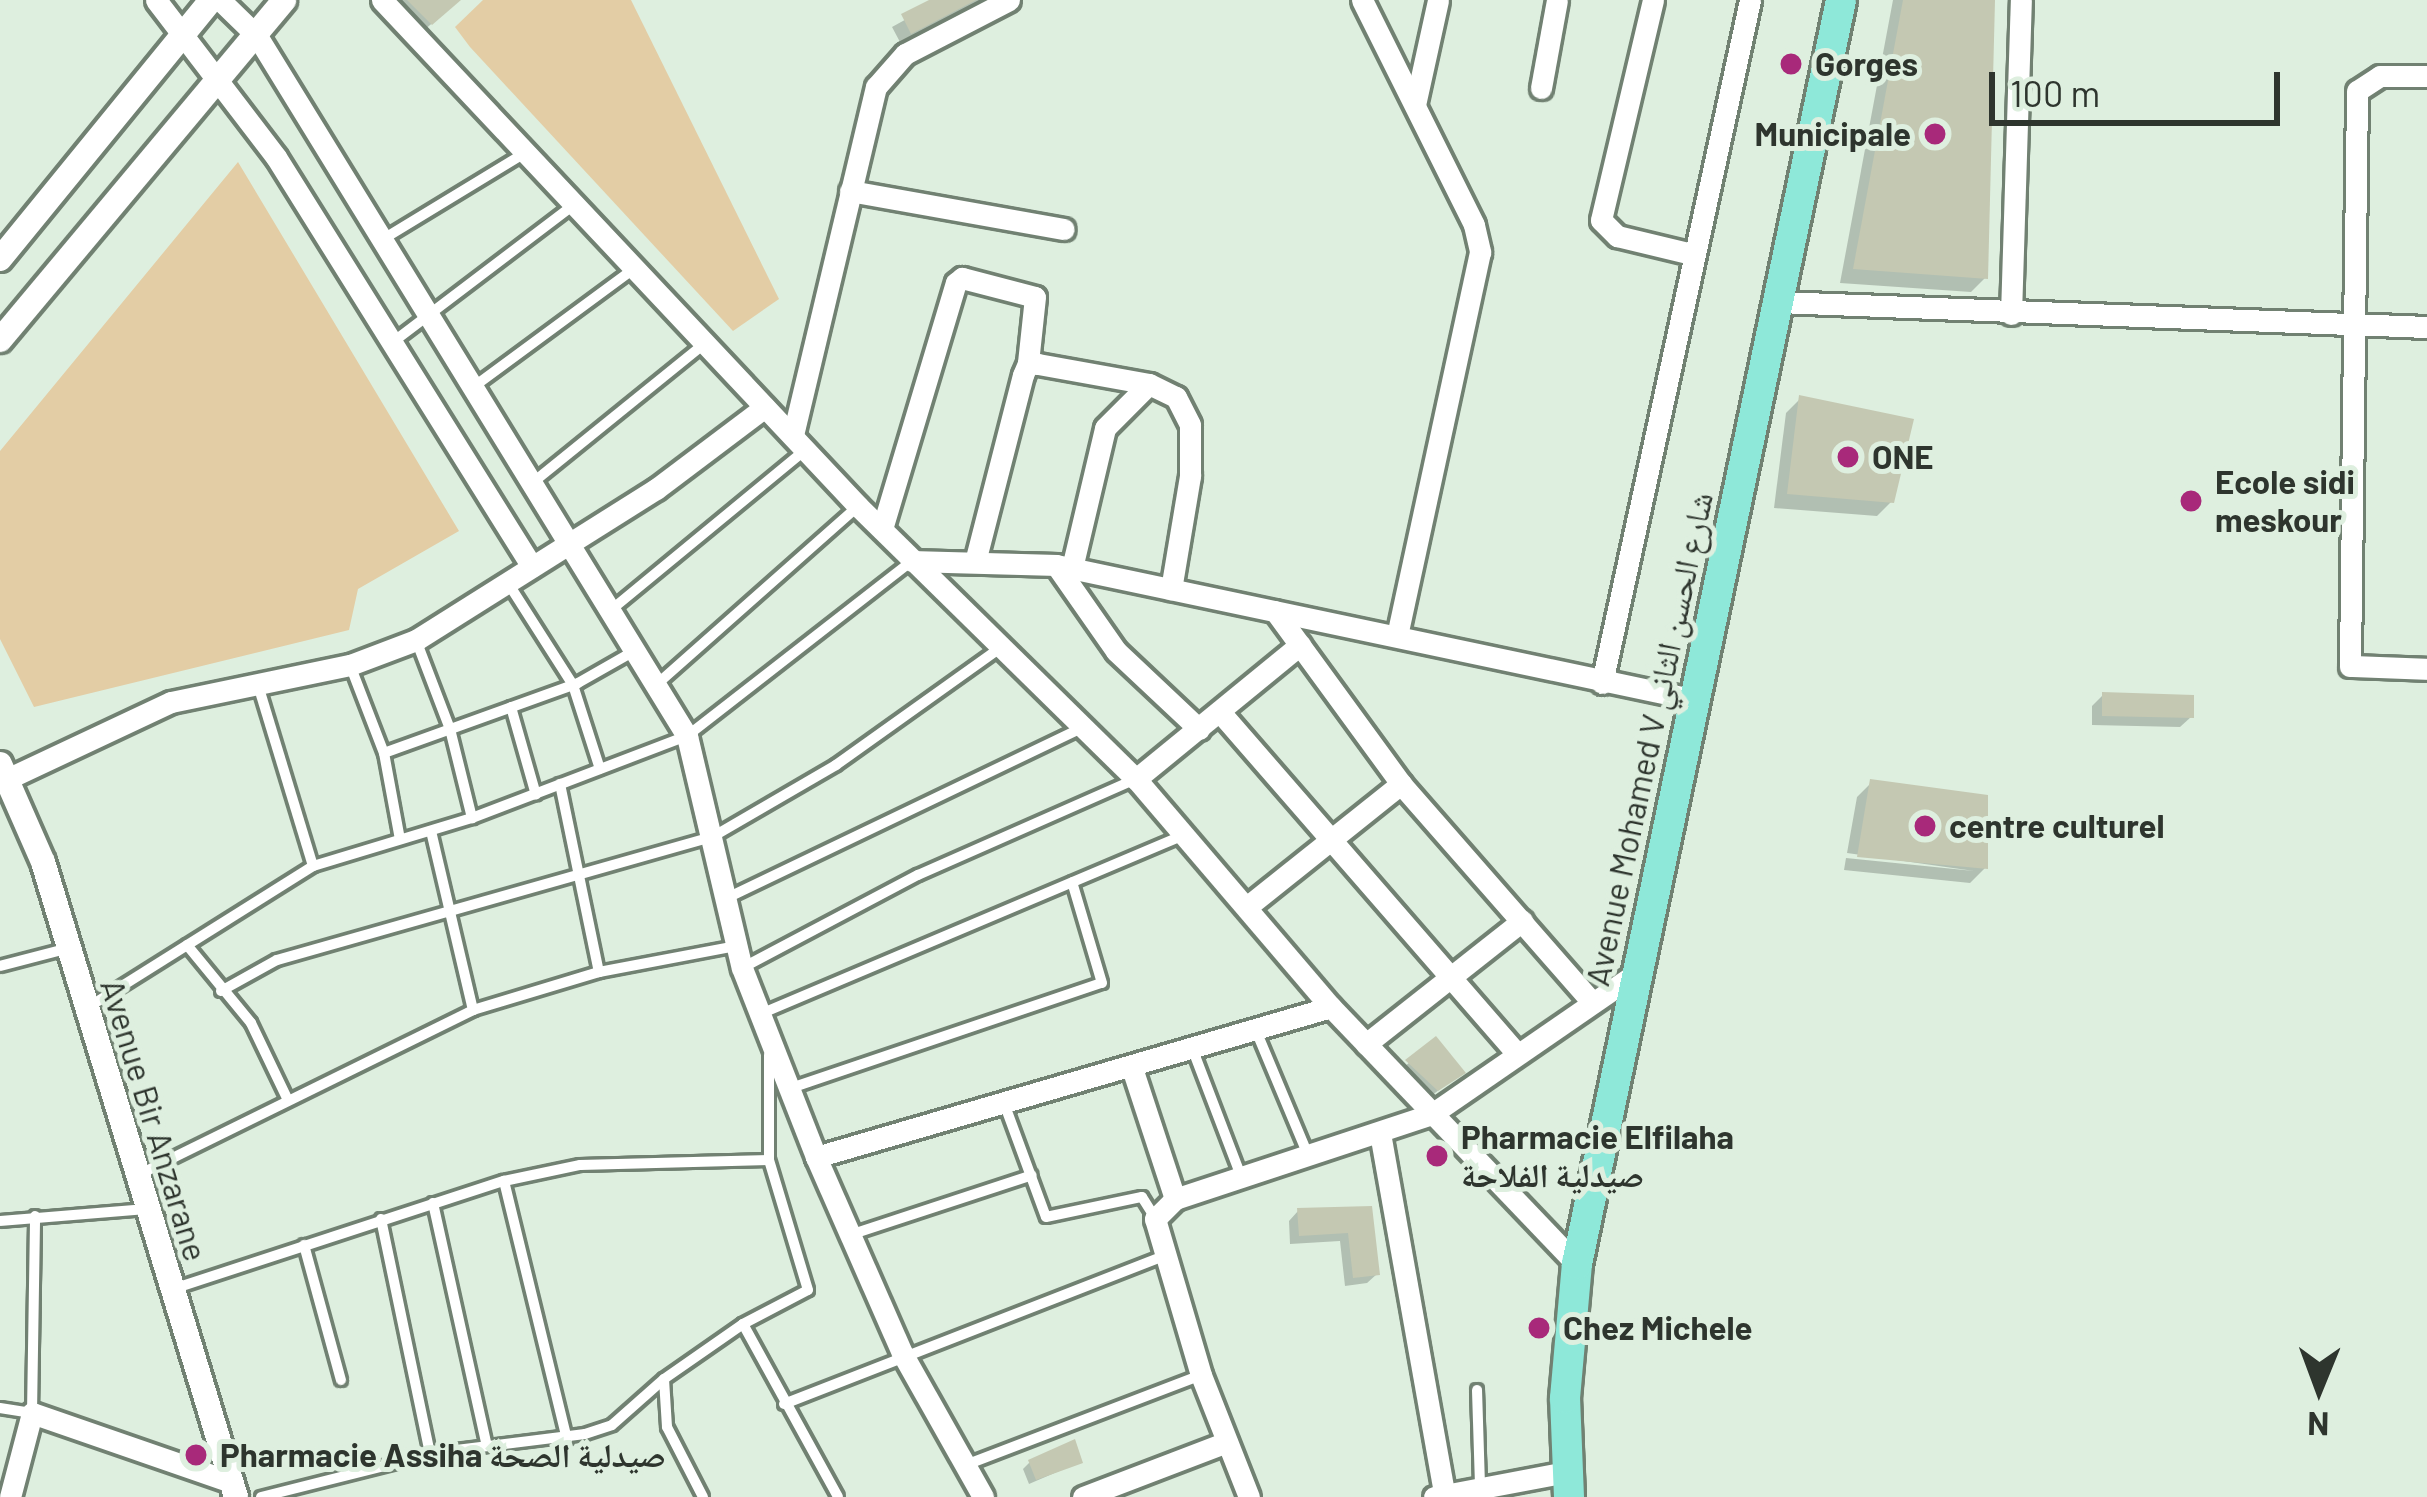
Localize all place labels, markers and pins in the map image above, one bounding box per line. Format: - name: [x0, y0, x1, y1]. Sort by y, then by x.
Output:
- place label: Gorges: [1815, 44, 1918, 84]
- marker: Gorges: [1778, 51, 1804, 77]
- place label: Municipale: [1755, 114, 1911, 154]
- marker: Municipale: [1922, 121, 1948, 147]
- place label: ONE: [1872, 437, 1934, 477]
- marker: ONE: [1835, 444, 1861, 470]
- place label: Ecole sidi meskour: [2215, 462, 2355, 540]
- marker: Ecole sidi meskour: [2178, 488, 2204, 514]
- place label: centre culturel: [1949, 806, 2165, 846]
- marker: centre culturel: [1912, 813, 1938, 839]
- place label: Pharmacie Elfilaha صيدلية الفلاحة: [1461, 1117, 1734, 1195]
- marker: Pharmacie Elfilaha صيدلية الفلاحة: [1424, 1143, 1450, 1169]
- place label: Chez Michele: [1563, 1308, 1753, 1348]
- marker: Chez Michele: [1526, 1315, 1552, 1341]
- place label: Pharmacie Assiha صيدلية الصحة: [220, 1435, 666, 1475]
- marker: Pharmacie Assiha صيدلية الصحة: [183, 1442, 209, 1468]

